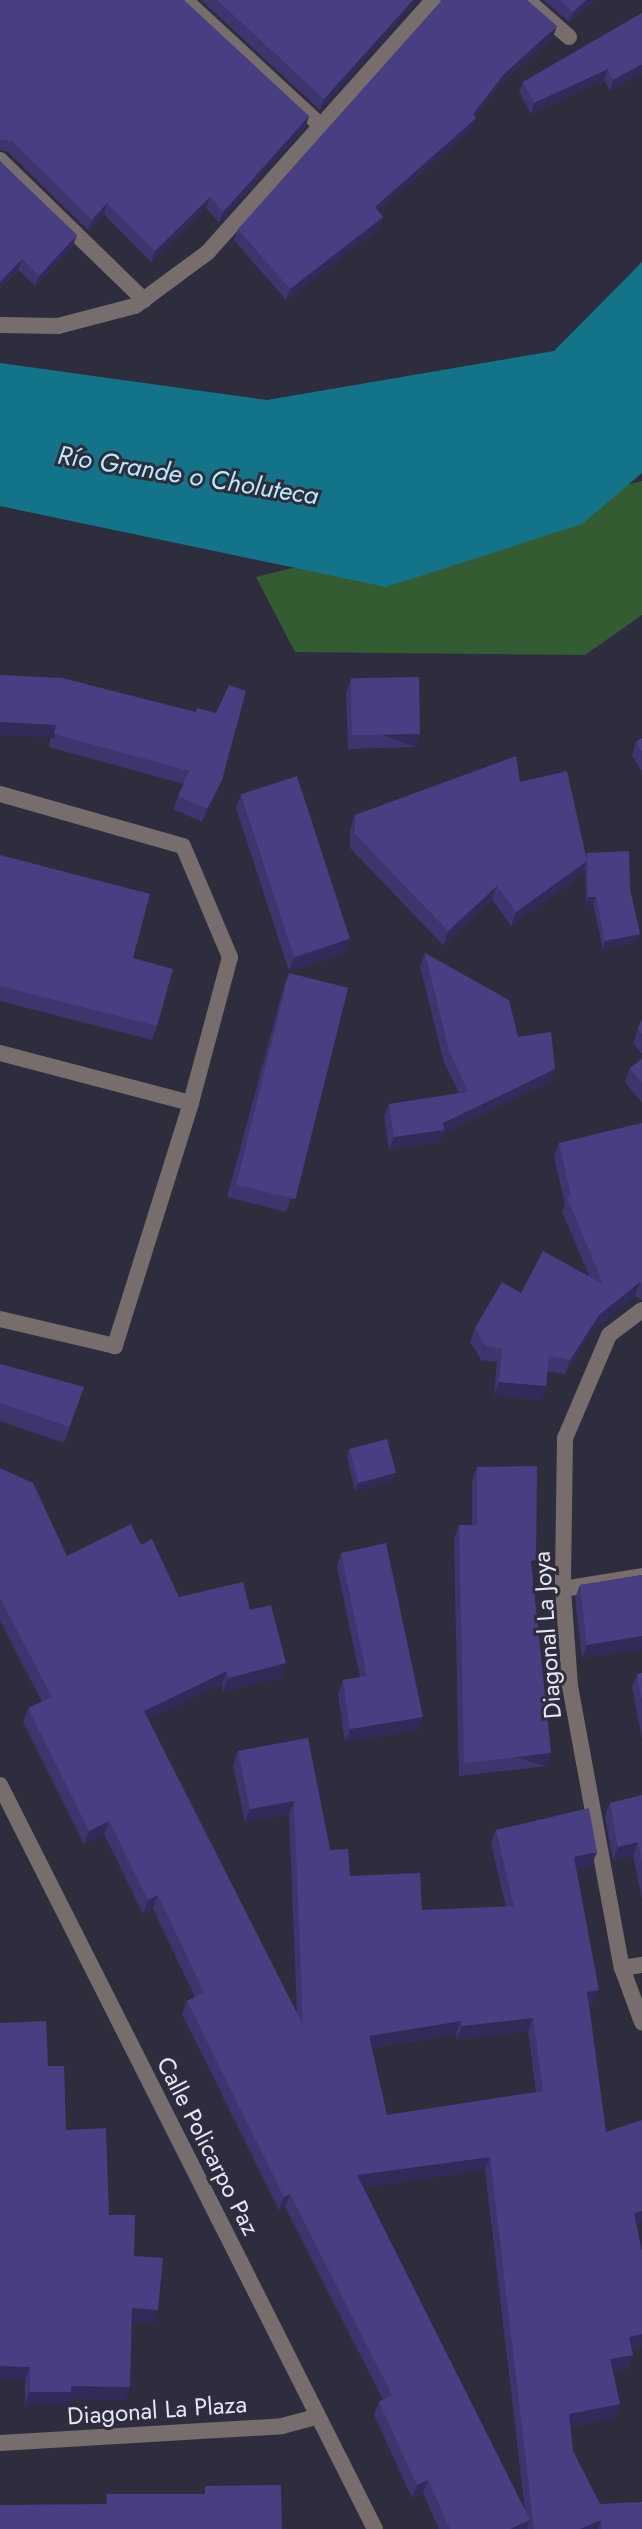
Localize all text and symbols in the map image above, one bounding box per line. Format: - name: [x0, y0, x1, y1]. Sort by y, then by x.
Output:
- water label: Río Grande o Choluteca: [55, 440, 321, 512]
- street label: Diagonal La Joya: [527, 1550, 567, 1720]
- street label: Calle Policarpo Paz: [151, 2052, 265, 2240]
- street label: Diagonal La Plaza: [66, 2389, 248, 2431]

